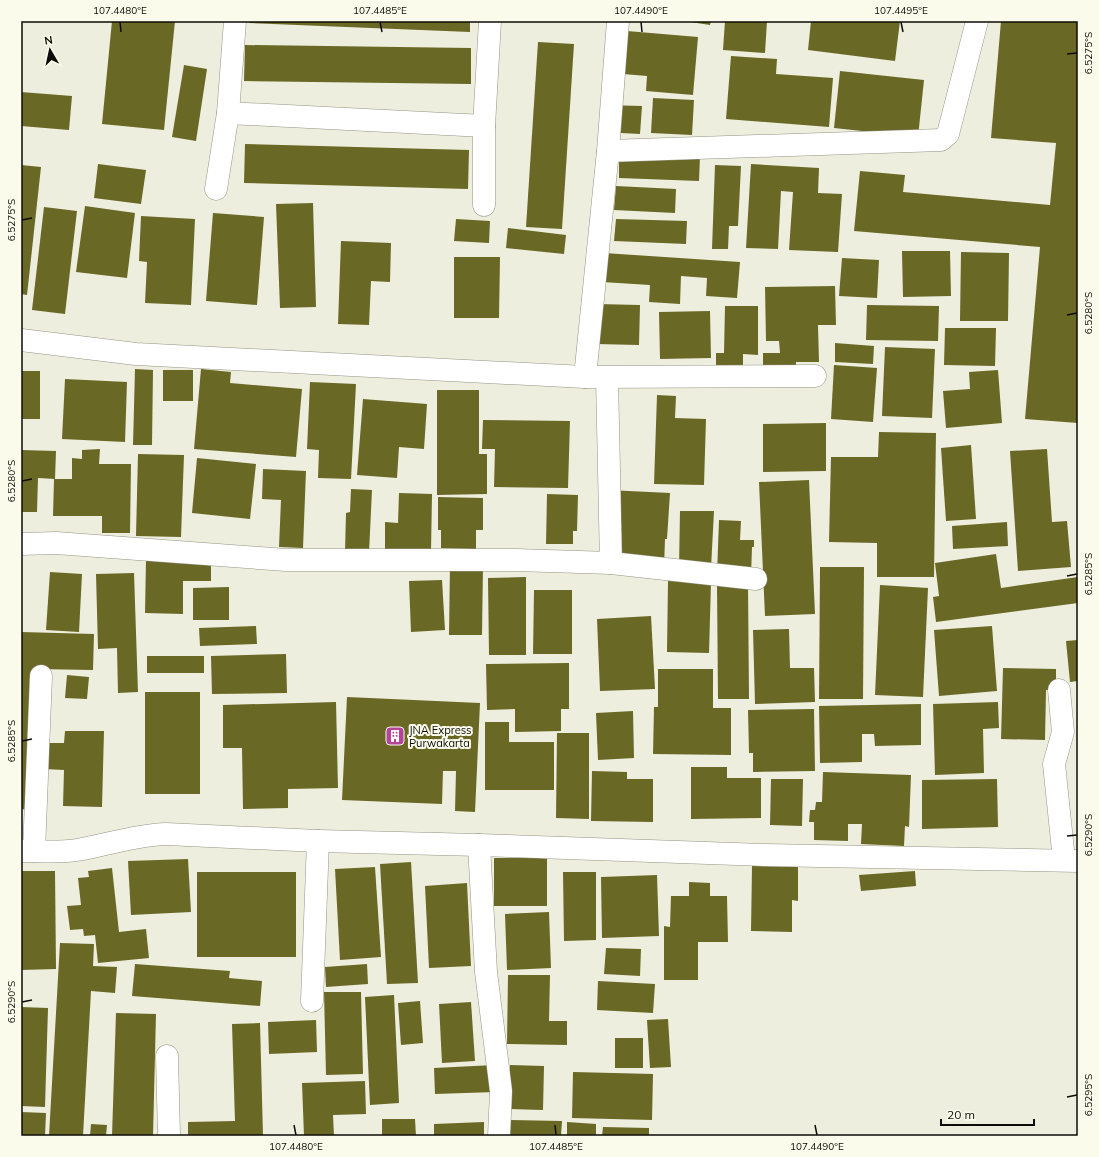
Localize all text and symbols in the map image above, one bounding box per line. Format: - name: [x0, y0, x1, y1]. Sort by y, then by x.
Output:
- text: 107.4480°E: [93, 4, 147, 17]
- text: 107.4485°E: [353, 4, 407, 17]
- text: 107.4490°E: [614, 4, 668, 17]
- text: 107.4495°E: [874, 4, 928, 17]
- north arrow: [30, 30, 70, 70]
- text: 6.5275°S: [1082, 32, 1095, 74]
- text: N: [43, 33, 54, 48]
- text: 6.5275°S: [5, 199, 18, 241]
- text: 6.5280°S: [1082, 292, 1095, 334]
- text: 6.5280°S: [5, 460, 18, 502]
- text: 6.5285°S: [1082, 553, 1095, 595]
- text: 6.5285°S: [5, 720, 18, 762]
- place label: JNA Express Purwakarta: [409, 723, 472, 750]
- building icon: JNA Express Purwakarta: [384, 725, 406, 747]
- text: 6.5290°S: [1082, 814, 1095, 856]
- text: 6.5290°S: [5, 981, 18, 1023]
- text: 6.5295°S: [1082, 1074, 1095, 1116]
- scale bar: [941, 1101, 1034, 1127]
- text: 20 m: [947, 1107, 975, 1122]
- text: 107.4480°E: [269, 1140, 323, 1153]
- text: 107.4485°E: [529, 1140, 583, 1153]
- text: 107.4490°E: [790, 1140, 844, 1153]

